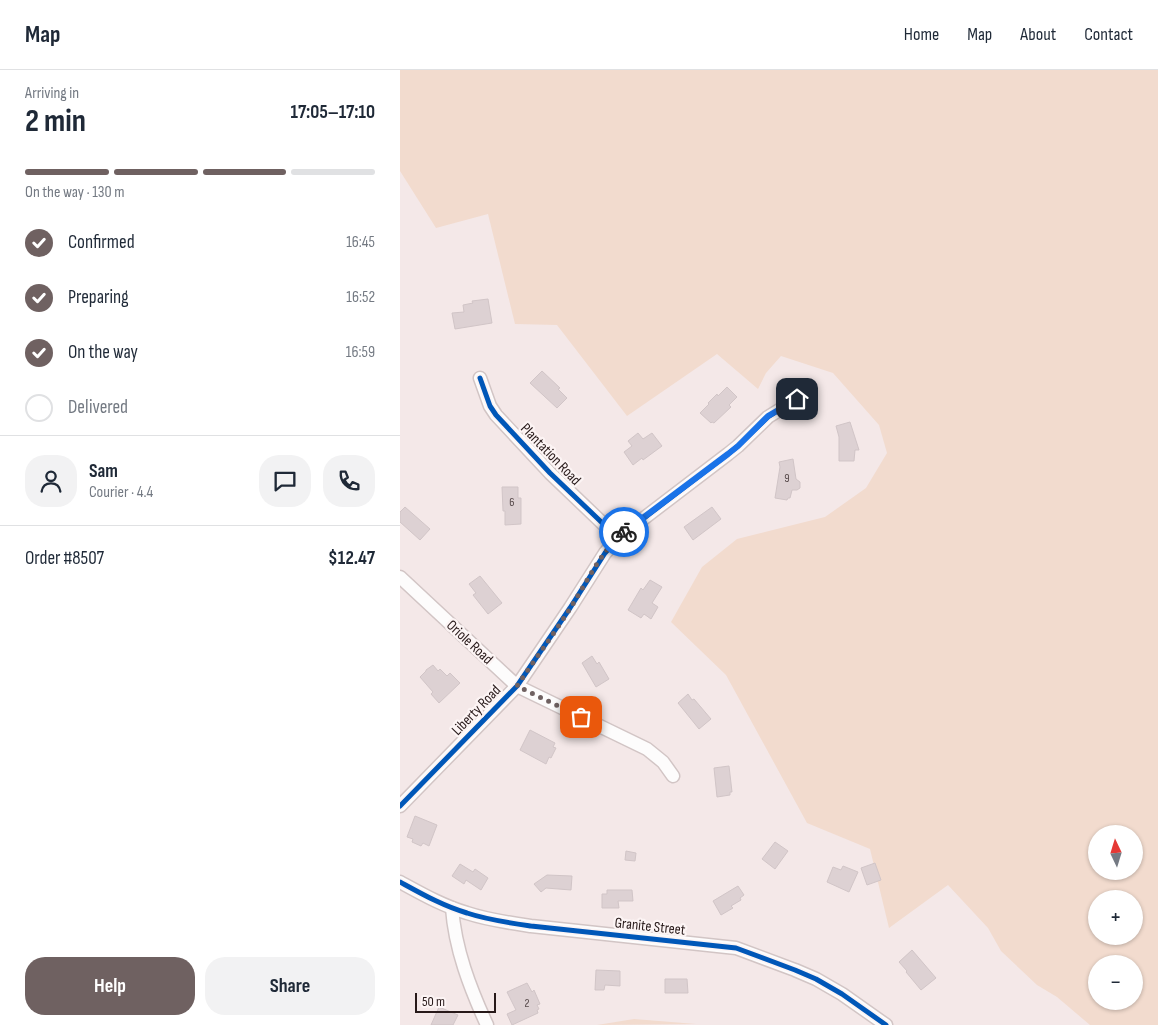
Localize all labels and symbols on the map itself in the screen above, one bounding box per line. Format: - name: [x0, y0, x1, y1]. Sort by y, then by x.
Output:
- pin: [776, 378, 818, 420]
- street label: Plantation Road: [516, 419, 585, 489]
- house number: 9: [784, 471, 790, 486]
- house number: 6: [509, 495, 515, 510]
- courier: [599, 507, 649, 557]
- street label: Oriole Road: [442, 616, 497, 669]
- street label: Liberty Road: [448, 681, 505, 740]
- pin: [560, 696, 602, 738]
- north arrow: [1088, 825, 1142, 880]
- street label: Granite Street: [614, 913, 687, 940]
- scale bar: [415, 990, 496, 1013]
- house number: 2: [525, 996, 530, 1011]

